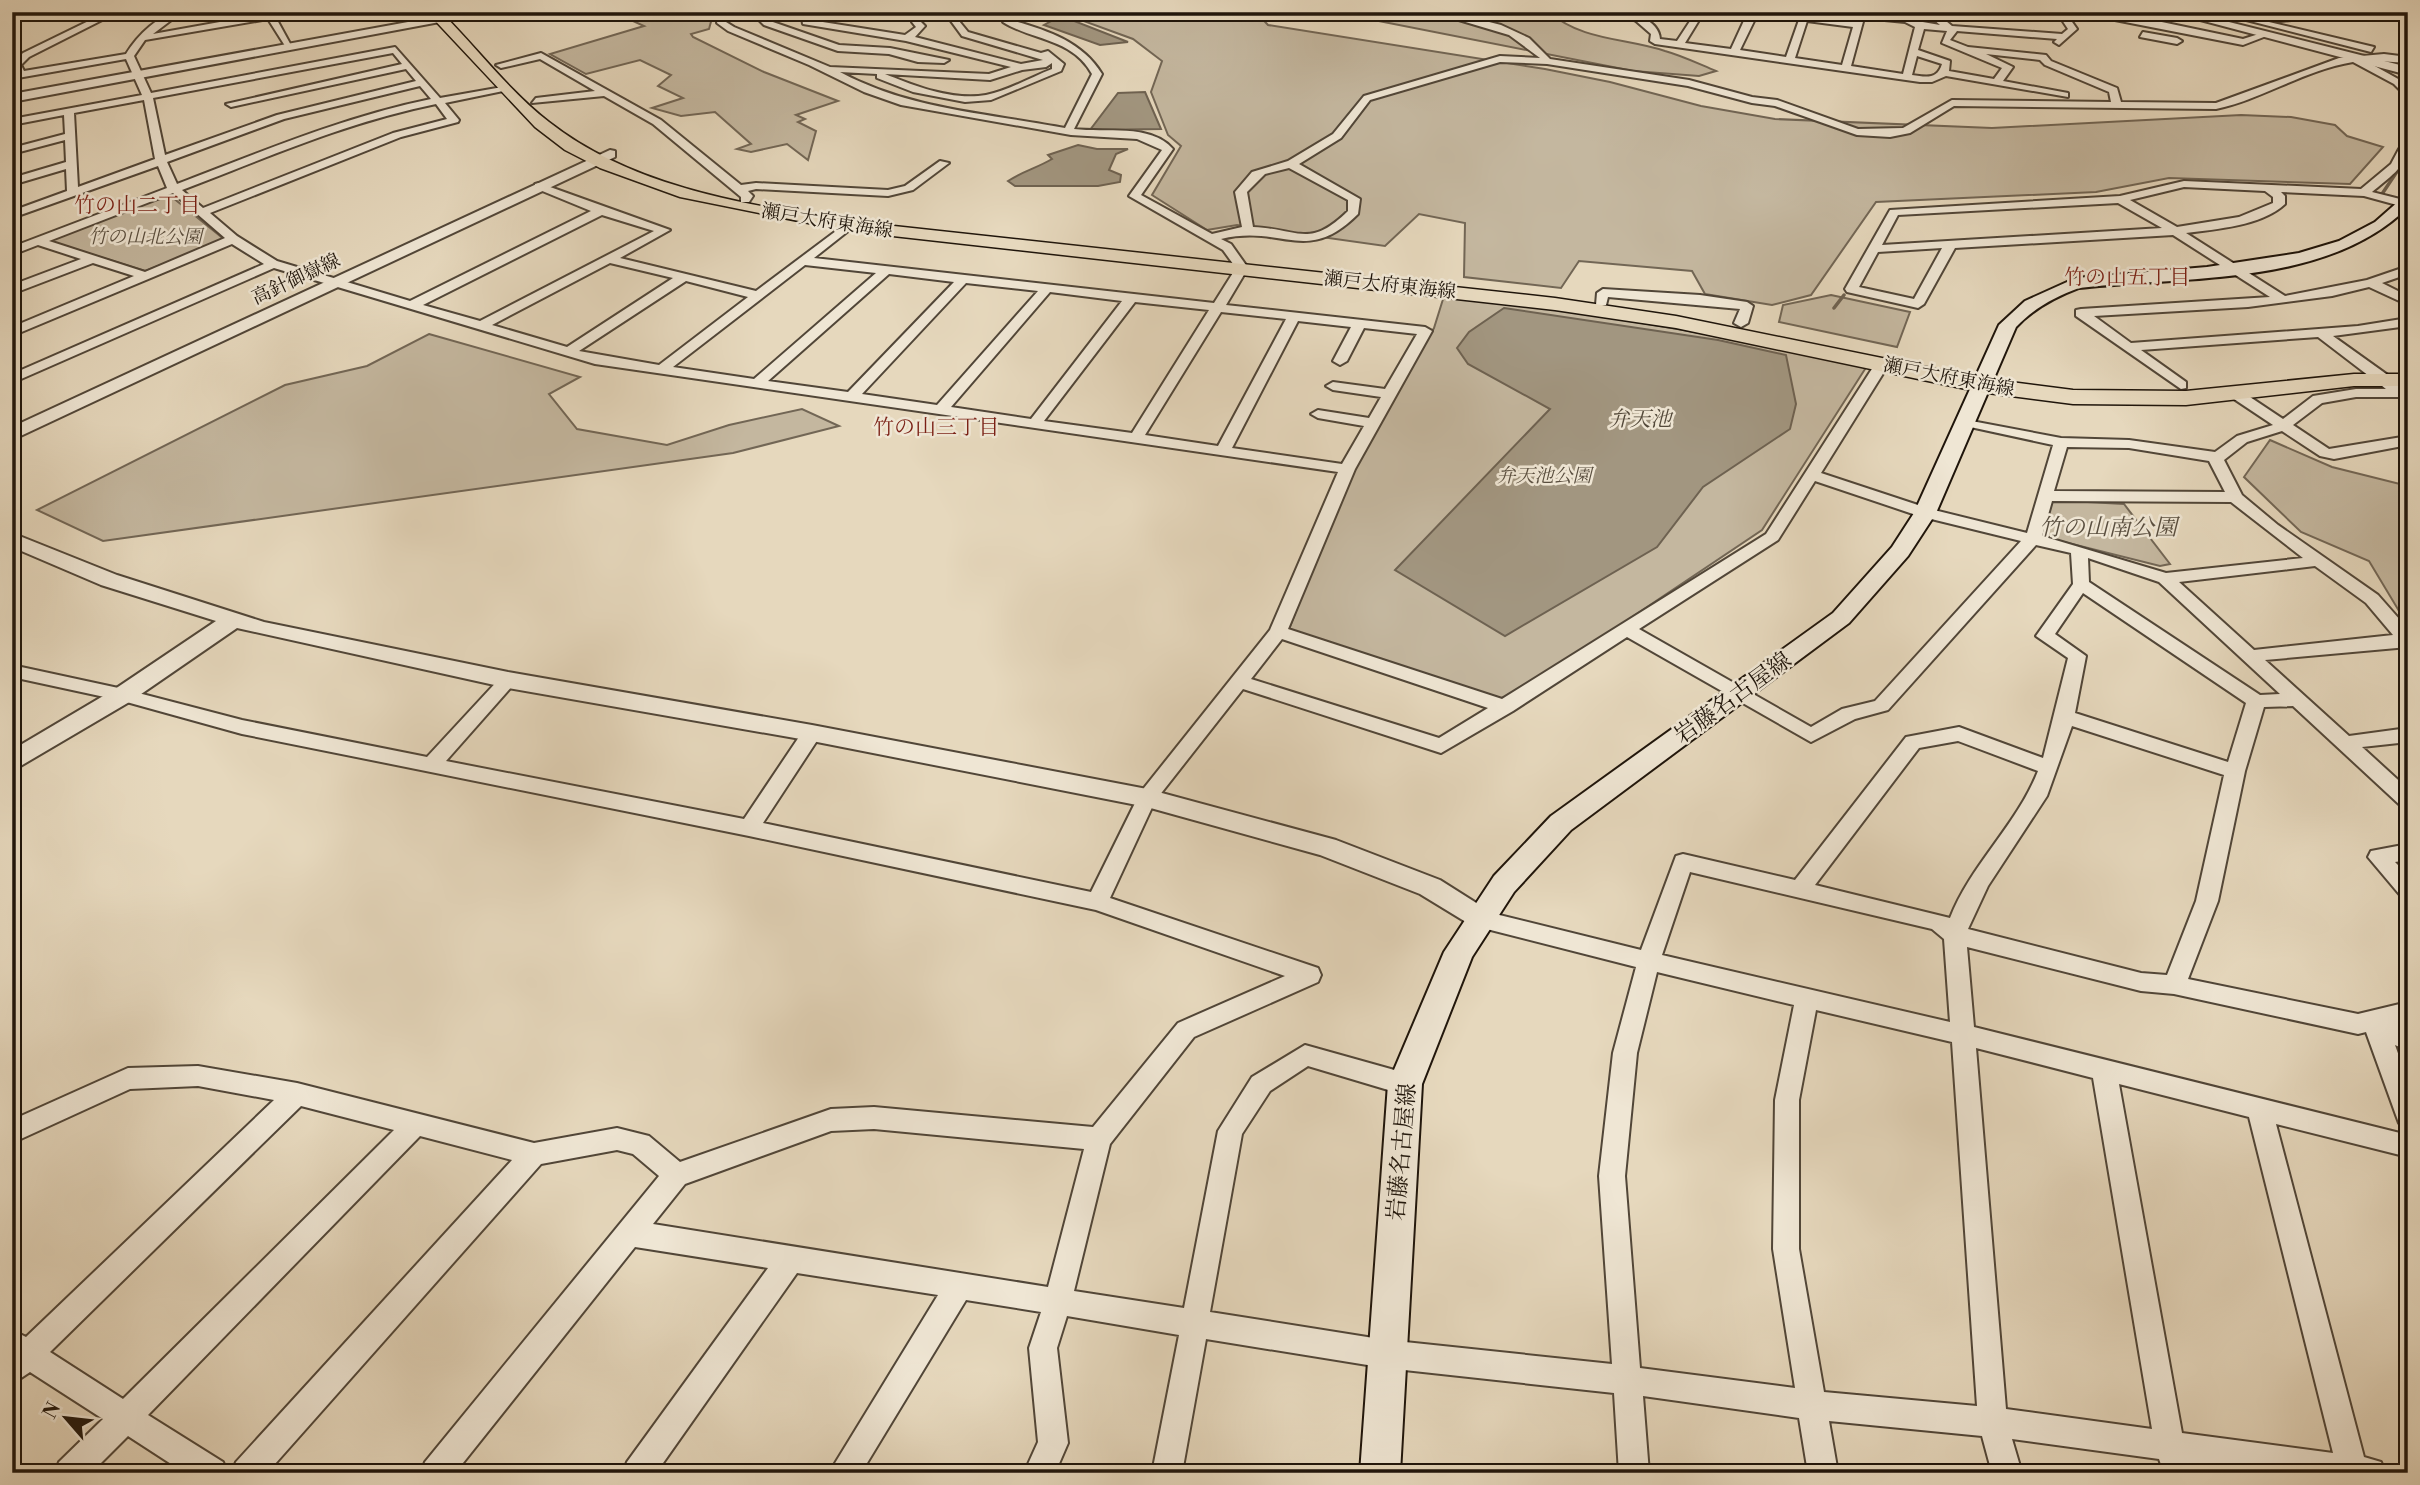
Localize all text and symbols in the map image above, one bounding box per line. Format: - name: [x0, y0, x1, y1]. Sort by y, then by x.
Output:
- district label: 竹の山二丁目: [74, 193, 200, 219]
- street label: 瀬戸大府東海線: [759, 199, 895, 243]
- park label: 竹の山北公園: [88, 225, 205, 249]
- street label: 高針御嶽線: [248, 248, 344, 310]
- district label: 竹の山五丁目: [2064, 265, 2190, 291]
- street label: 瀬戸大府東海線: [1323, 266, 1457, 304]
- street label: 瀬戸大府東海線: [1881, 353, 2017, 401]
- water label: 弁天池: [1609, 407, 1673, 433]
- district label: 竹の山三丁目: [873, 415, 999, 441]
- park label: 弁天池公園: [1496, 464, 1594, 488]
- park label: 竹の山南公園: [2039, 514, 2181, 542]
- street label: 岩藤名古屋線: [1669, 646, 1797, 750]
- street label: 岩藤名古屋線: [1382, 1082, 1422, 1222]
- north arrow: [32, 1384, 102, 1454]
- text: N: [38, 1398, 66, 1423]

